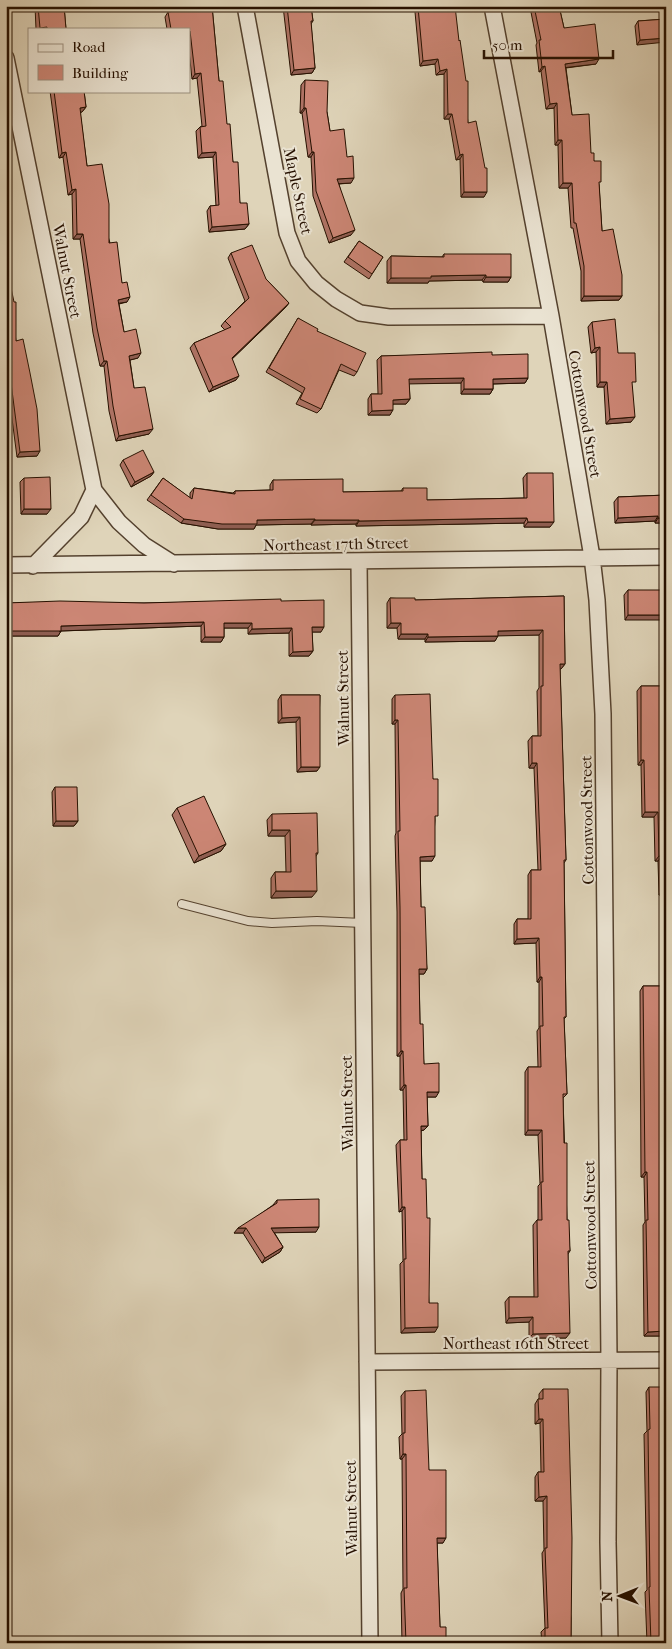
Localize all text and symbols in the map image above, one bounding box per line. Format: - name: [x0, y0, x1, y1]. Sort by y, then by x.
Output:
- legend: [28, 28, 190, 92]
- scale bar: [484, 28, 613, 60]
- text: 50 m: [492, 36, 523, 54]
- text: Road: [72, 38, 106, 56]
- text: Building: [72, 64, 129, 82]
- street label: Maple Street: [280, 146, 317, 237]
- street label: Walnut Street: [48, 221, 86, 320]
- street label: Cottonwood Street: [564, 349, 606, 480]
- street label: Northeast 17th Street: [263, 533, 409, 555]
- street label: Walnut Street: [333, 650, 353, 747]
- street label: Cottonwood Street: [576, 755, 598, 885]
- street label: Walnut Street: [337, 1055, 357, 1152]
- street label: Cottonwood Street: [579, 1160, 601, 1290]
- street label: Northeast 16th Street: [443, 1334, 589, 1353]
- street label: Walnut Street: [341, 1460, 361, 1557]
- north arrow: [594, 1572, 644, 1622]
- text: N: [599, 1590, 616, 1602]

